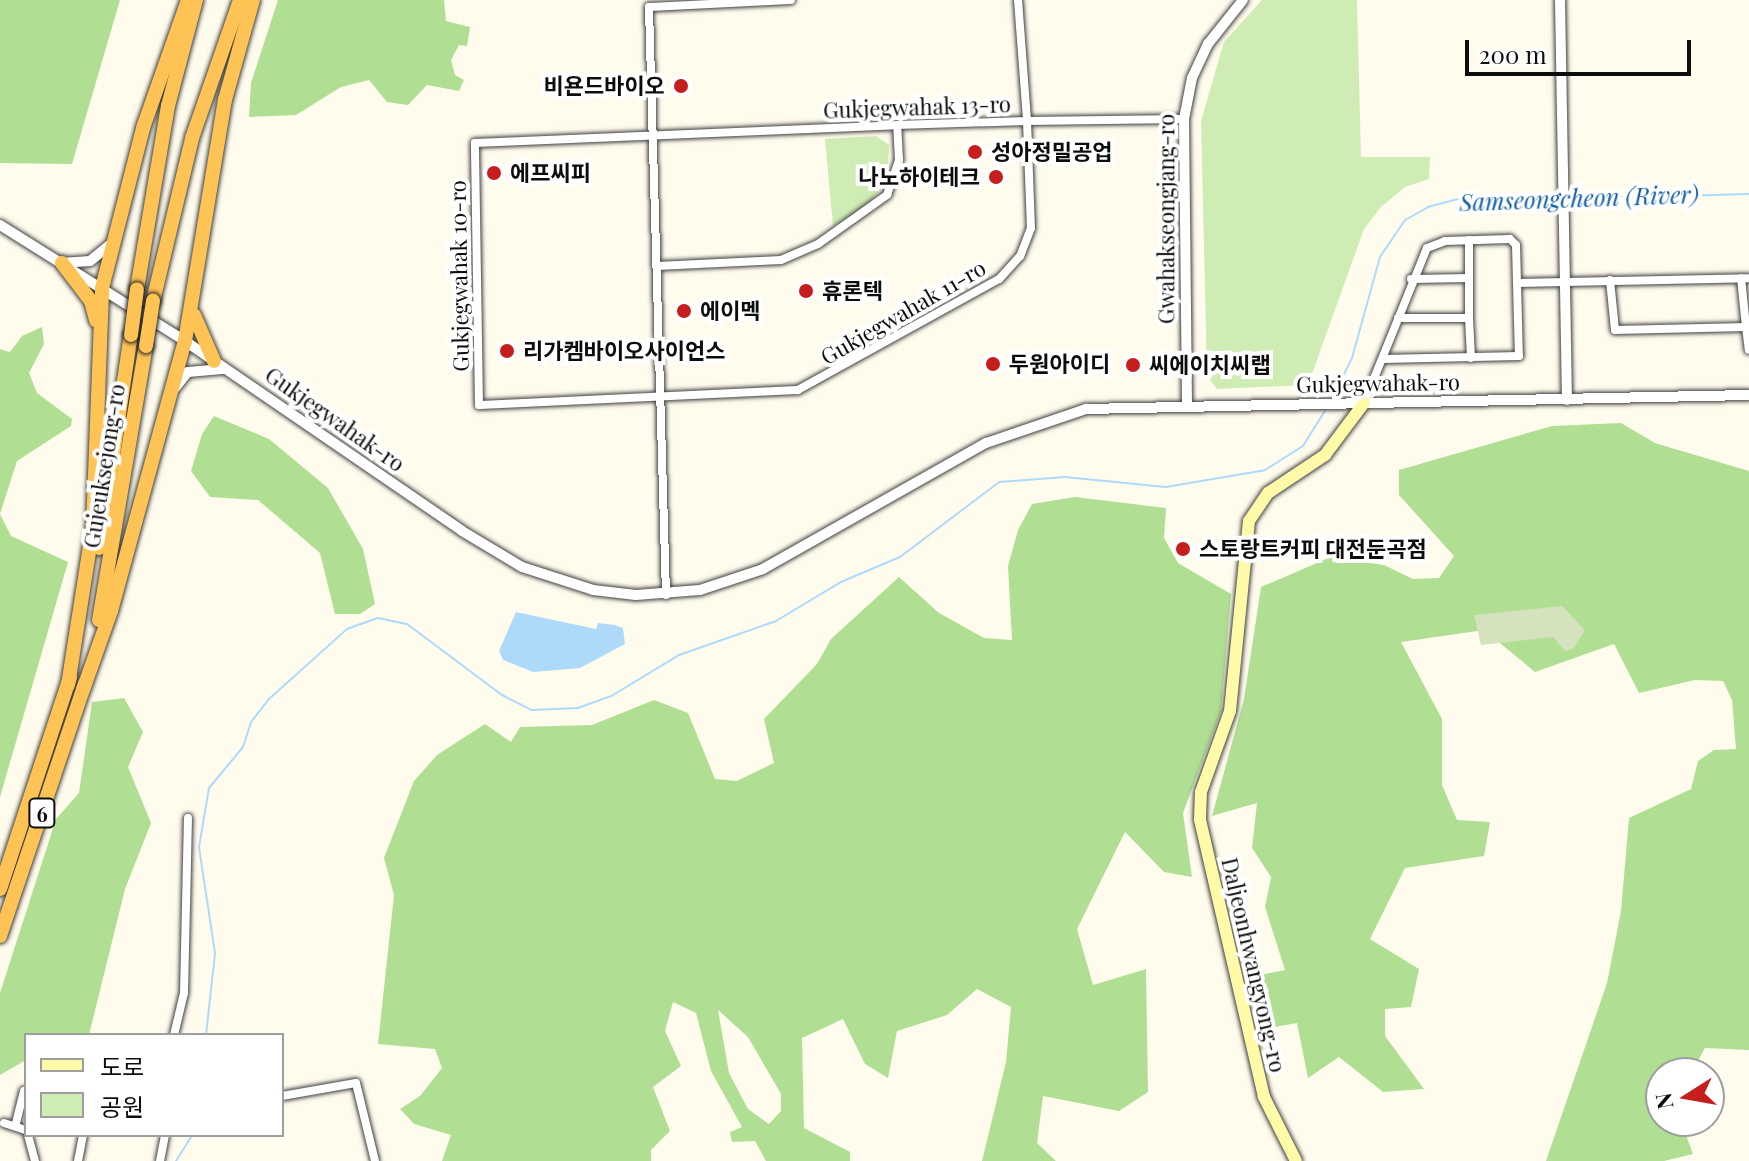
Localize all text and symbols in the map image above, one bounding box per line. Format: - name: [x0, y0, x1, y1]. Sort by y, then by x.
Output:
- scale bar: [1469, 24, 1695, 74]
- text: 200 m: [1479, 38, 1547, 70]
- place label: 비욘드바이오: [544, 73, 665, 99]
- marker: 비욘드바이오: [672, 77, 690, 95]
- street label: Gukjegwahak 13-ro: [823, 91, 1011, 123]
- street label: Gwahakseongjang-ro: [1153, 114, 1179, 324]
- place label: 성아정밀공업: [991, 139, 1112, 165]
- marker: 성아정밀공업: [966, 143, 984, 161]
- place label: 에프씨피: [510, 160, 591, 186]
- marker: 에프씨피: [485, 164, 503, 182]
- place label: 나노하이테크: [859, 164, 980, 190]
- marker: 나노하이테크: [987, 168, 1005, 186]
- water label: Samseongcheon (River): [1459, 179, 1699, 217]
- street label: Gukjegwahak 10-ro: [444, 180, 474, 372]
- street label: Gukjegwahak 11-ro: [816, 254, 990, 370]
- place label: 휴론텍: [822, 278, 883, 304]
- marker: 휴론텍: [797, 282, 815, 300]
- place label: 에이멕: [700, 298, 761, 324]
- marker: 에이멕: [675, 302, 693, 320]
- place label: 리가켐바이오사이언스: [523, 338, 725, 364]
- marker: 리가켐바이오사이언스: [498, 342, 516, 360]
- place label: 두원아이디: [1009, 351, 1110, 377]
- place label: 씨에이치씨랩: [1149, 352, 1270, 378]
- marker: 두원아이디: [984, 355, 1002, 373]
- marker: 씨에이치씨랩: [1124, 356, 1142, 374]
- street label: Gukjegwahak-ro: [260, 361, 410, 477]
- street label: Gukjegwahak-ro: [1296, 368, 1460, 398]
- street label: Gujeuksejong-ro: [78, 382, 130, 550]
- place label: 스토랑트커피 대전둔곡점: [1199, 536, 1427, 562]
- marker: 스토랑트커피 대전둔곡점: [1174, 540, 1192, 558]
- road number: 6: [28, 797, 56, 829]
- street label: Daljeonhwangyong-ro: [1216, 855, 1292, 1075]
- legend: [24, 1033, 284, 1137]
- text: 도로: [100, 1050, 144, 1082]
- north arrow: [1645, 1057, 1725, 1137]
- text: 공원: [100, 1090, 144, 1122]
- text: N: [1647, 1091, 1680, 1112]

